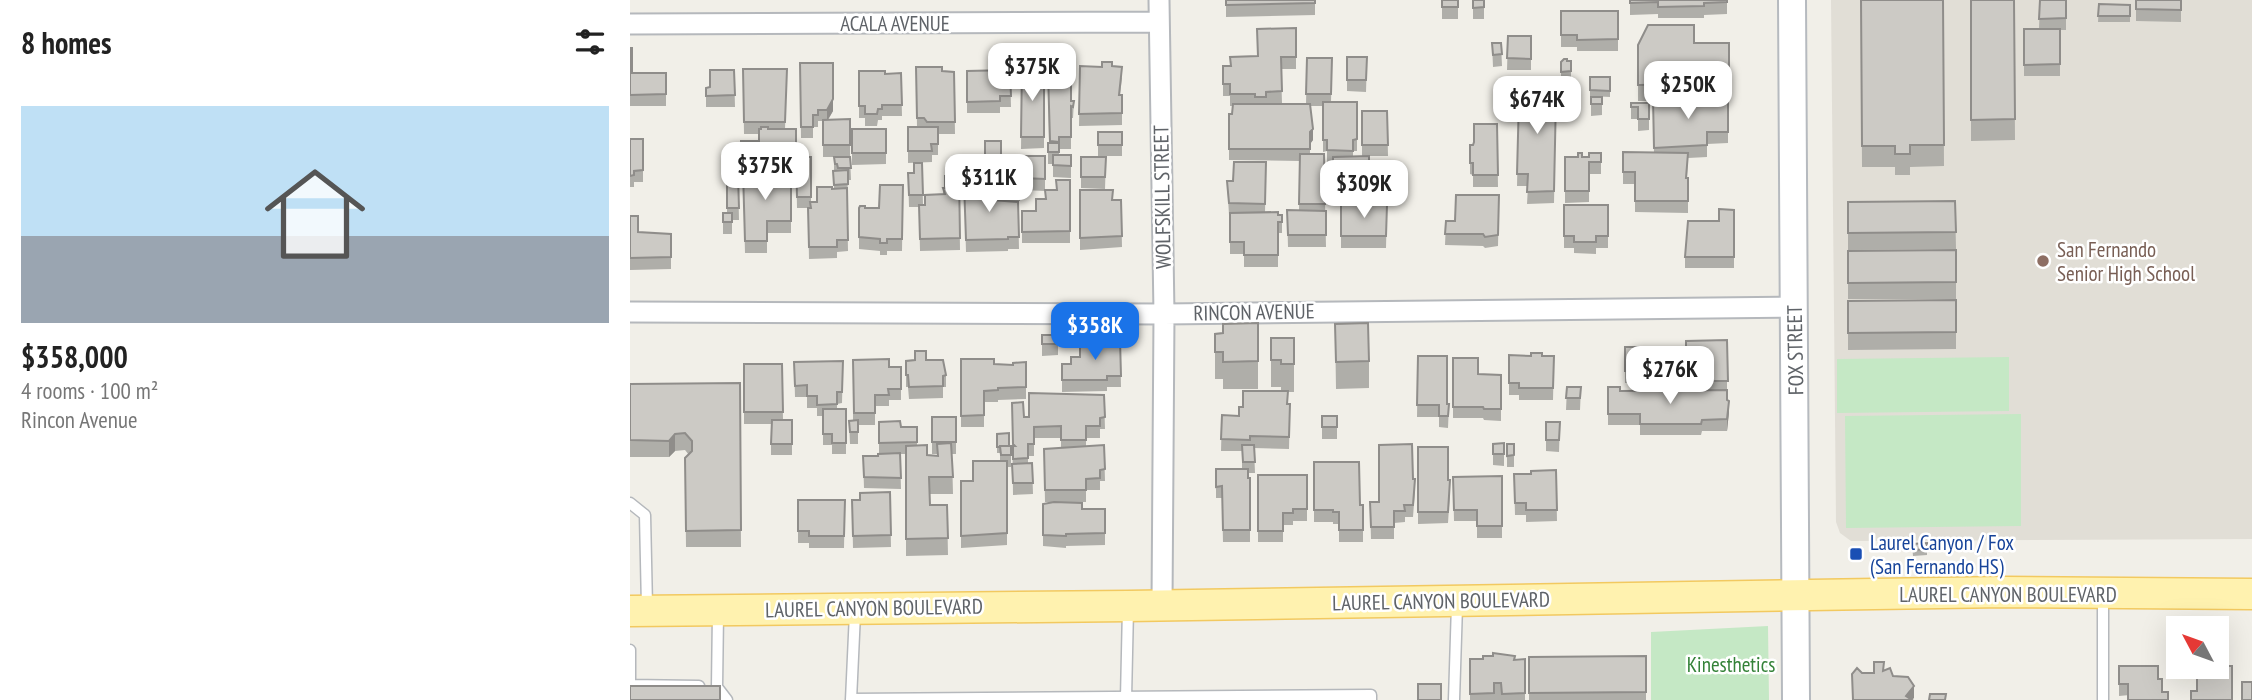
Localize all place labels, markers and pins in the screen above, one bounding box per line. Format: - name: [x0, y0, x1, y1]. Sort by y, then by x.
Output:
- pin: $375K: [983, 43, 1081, 103]
- pin: $250K: [1639, 61, 1737, 121]
- pin: $674K: [1488, 76, 1586, 136]
- pin: $375K: [716, 142, 814, 202]
- pin: $311K: [940, 154, 1038, 214]
- pin: $309K: [1315, 160, 1413, 220]
- place label: San Fernando Senior High School: [2057, 236, 2195, 287]
- marker: San Fernando Senior High School: [2035, 253, 2051, 269]
- pin: $358K: [1046, 302, 1144, 362]
- pin: $276K: [1621, 346, 1719, 406]
- place label: Laurel Canyon / Fox (San Fernando HS): [1870, 529, 2014, 580]
- marker: Laurel Canyon / Fox (San Fernando HS): [1848, 546, 1864, 562]

